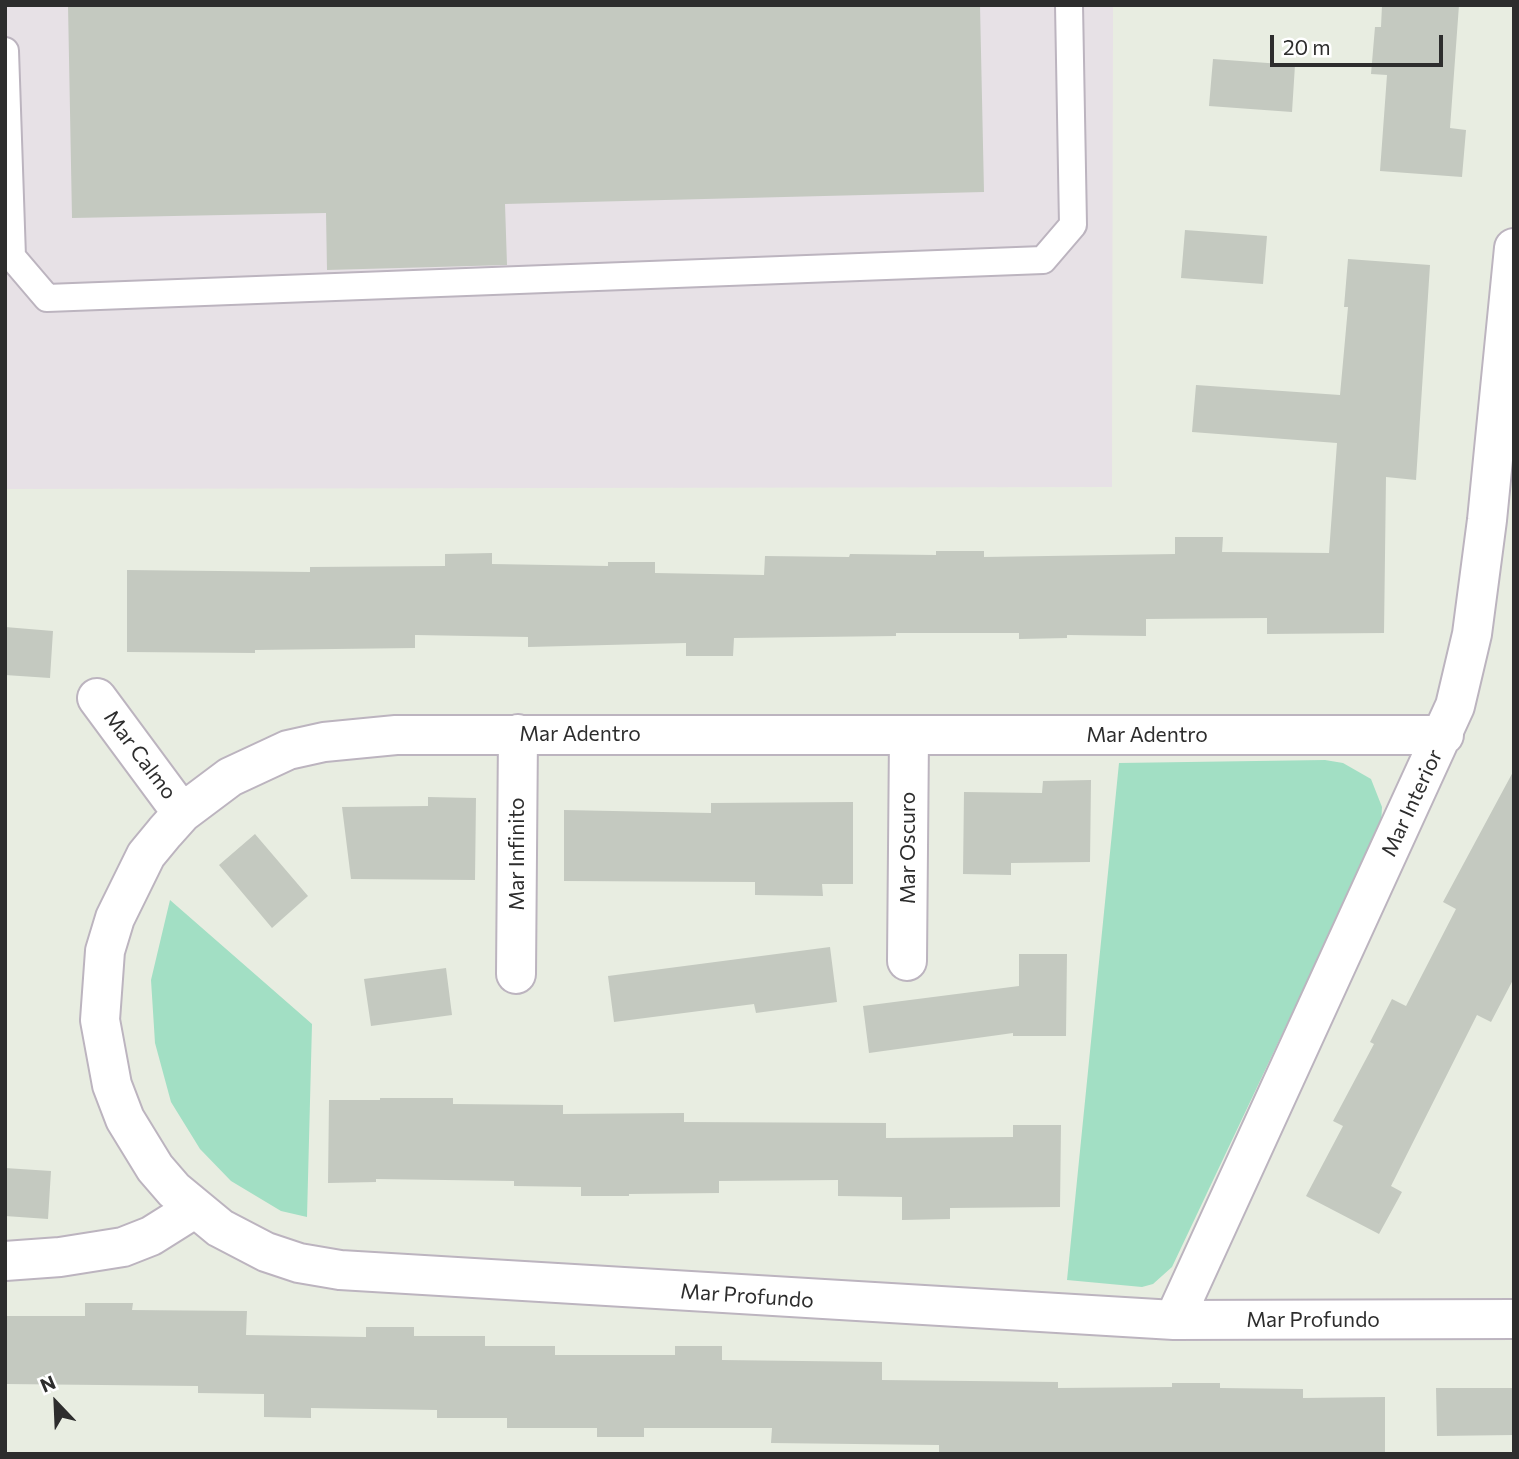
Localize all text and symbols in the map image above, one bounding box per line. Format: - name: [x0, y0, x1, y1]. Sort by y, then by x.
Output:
- scale bar: [1274, 21, 1447, 65]
- text: 20 m: [1283, 34, 1331, 59]
- street label: Mar Calmo: [98, 706, 182, 804]
- street label: Mar Adentro: [519, 721, 641, 747]
- street label: Mar Adentro: [1086, 722, 1208, 748]
- street label: Mar Interior: [1376, 745, 1448, 861]
- street label: Mar Oscuro: [895, 792, 921, 904]
- street label: Mar Infinito: [504, 797, 530, 911]
- street label: Mar Profundo: [679, 1279, 815, 1313]
- street label: Mar Profundo: [1246, 1307, 1380, 1333]
- north arrow: [21, 1368, 91, 1438]
- text: N: [37, 1370, 59, 1397]

